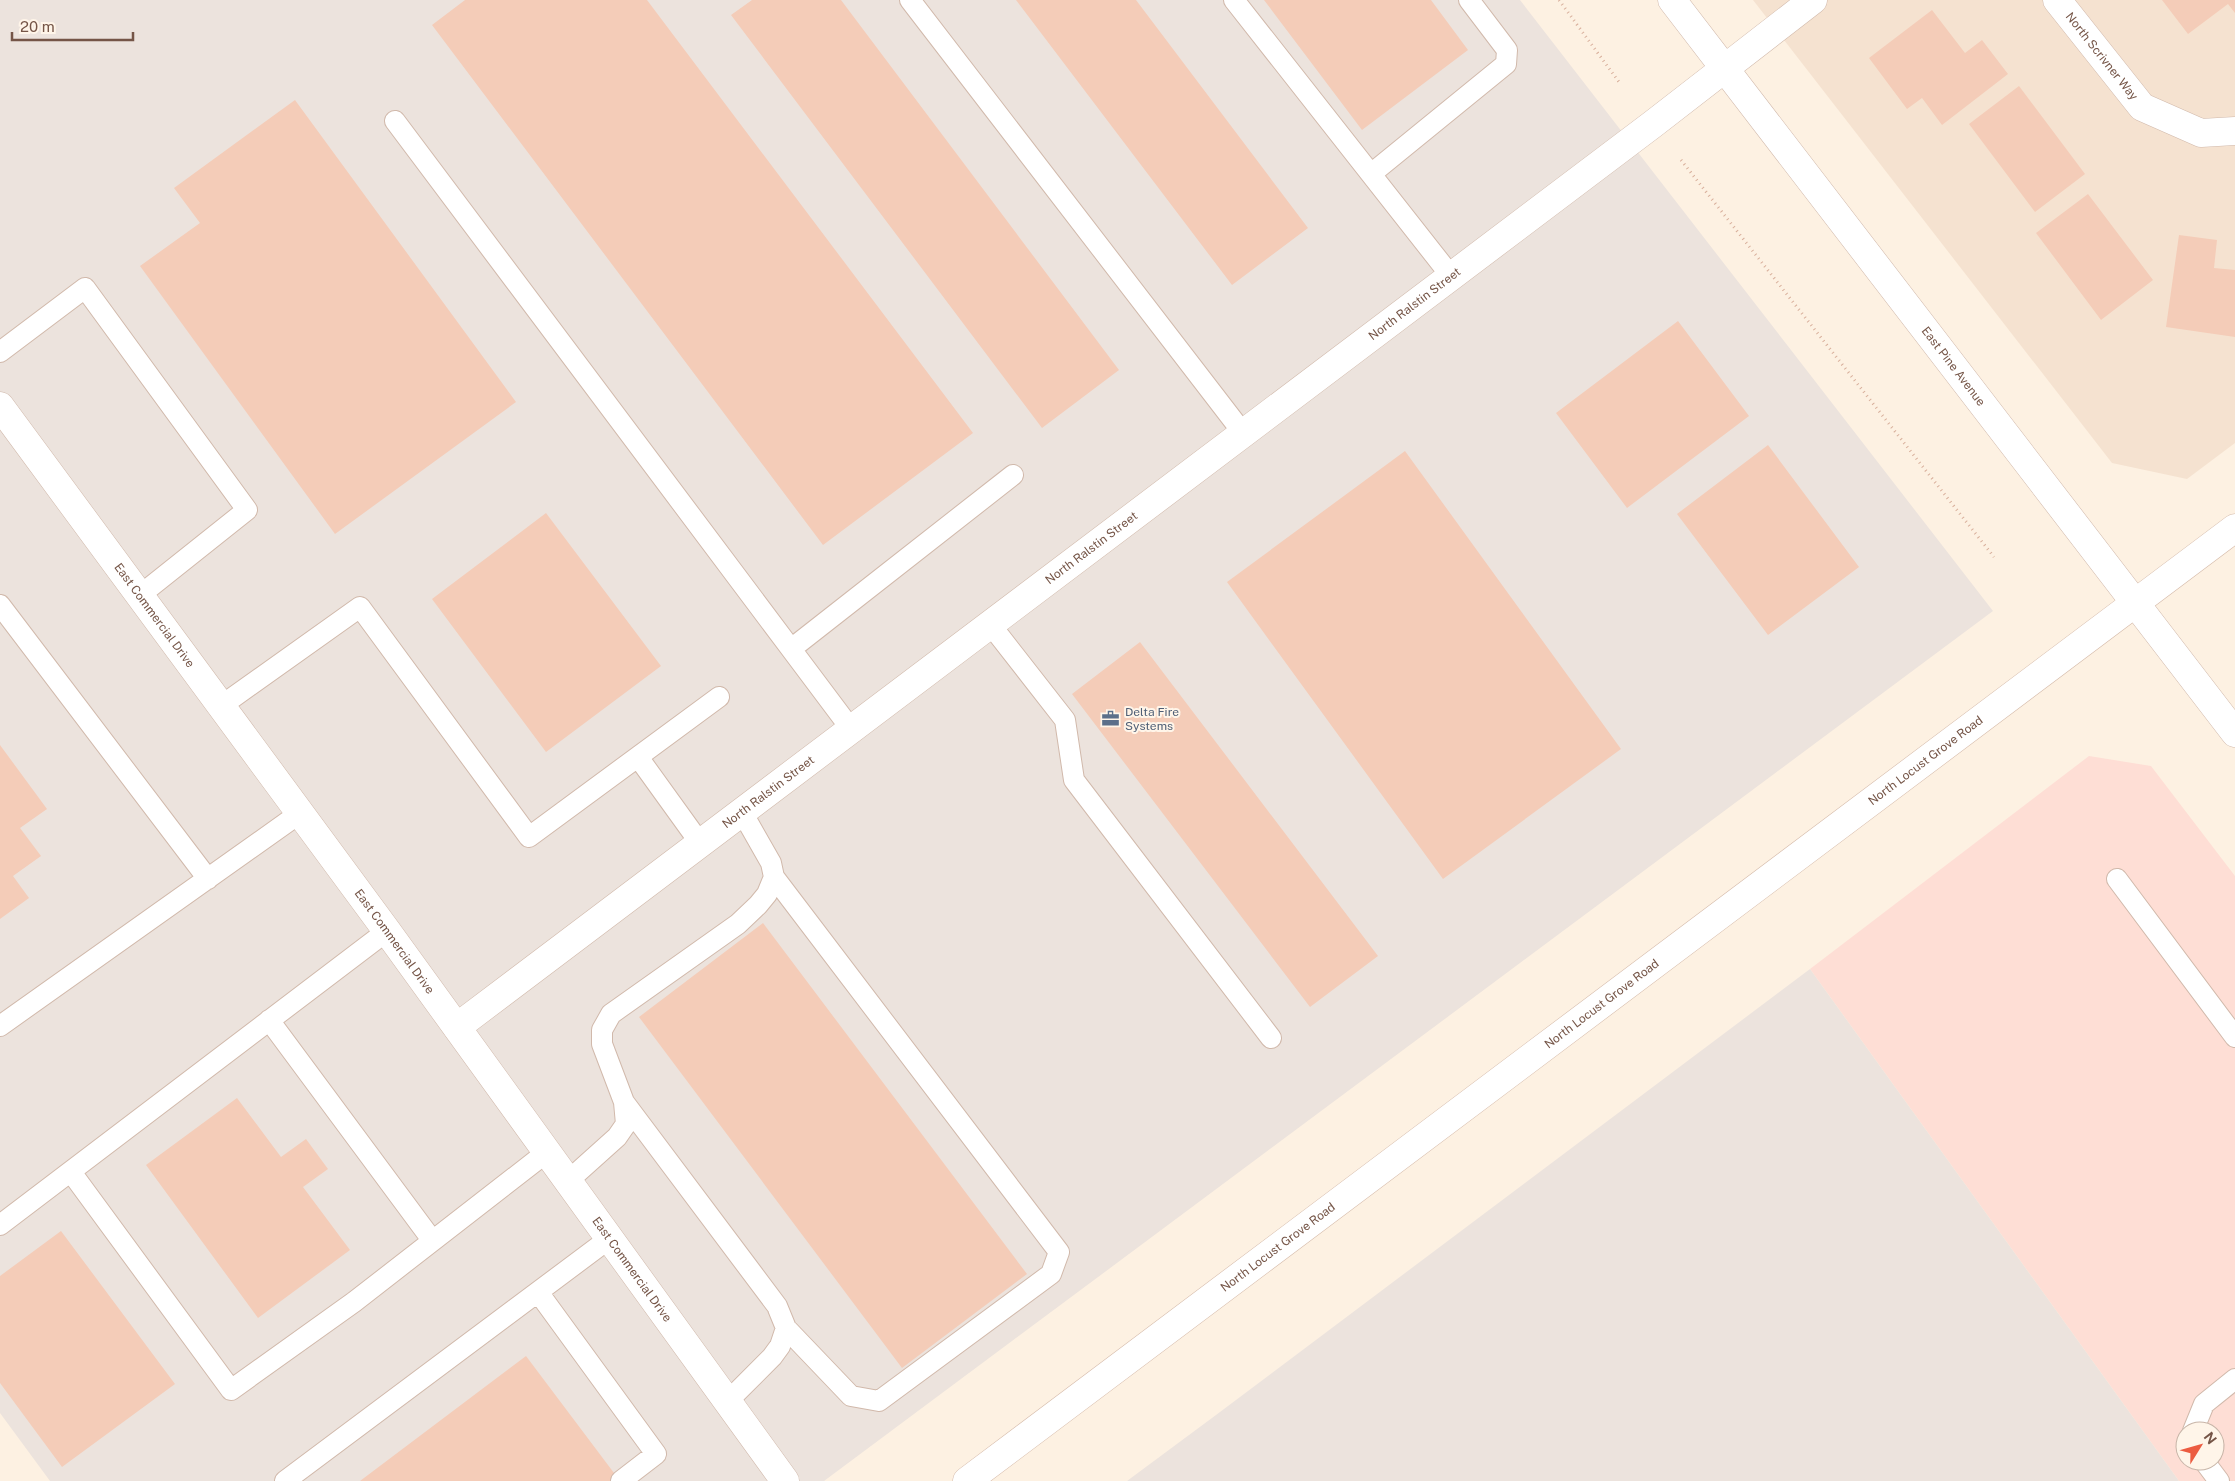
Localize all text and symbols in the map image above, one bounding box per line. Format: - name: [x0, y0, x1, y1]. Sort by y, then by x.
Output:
- scale bar: [12, 10, 134, 42]
- street label: North Scrivner Way: [2063, 10, 2141, 103]
- text: 20 m: [20, 18, 55, 35]
- street label: North Ralstin Street: [1366, 265, 1464, 343]
- street label: East Pine Avenue: [1919, 324, 1988, 409]
- street label: North Ralstin Street: [1043, 509, 1140, 587]
- street label: East Commercial Drive: [111, 560, 197, 670]
- place label: Delta Fire Systems: [1125, 705, 1179, 733]
- office icon: Delta Fire Systems: [1101, 709, 1121, 729]
- street label: North Locust Grove Road: [1866, 713, 1985, 808]
- street label: North Ralstin Street: [720, 753, 817, 831]
- street label: East Commercial Drive: [352, 886, 437, 997]
- street label: North Locust Grove Road: [1542, 956, 1662, 1051]
- street label: North Locust Grove Road: [1218, 1200, 1338, 1295]
- street label: East Commercial Drive: [589, 1214, 675, 1325]
- north arrow: [2175, 1421, 2225, 1471]
- text: N: [2201, 1429, 2220, 1447]

